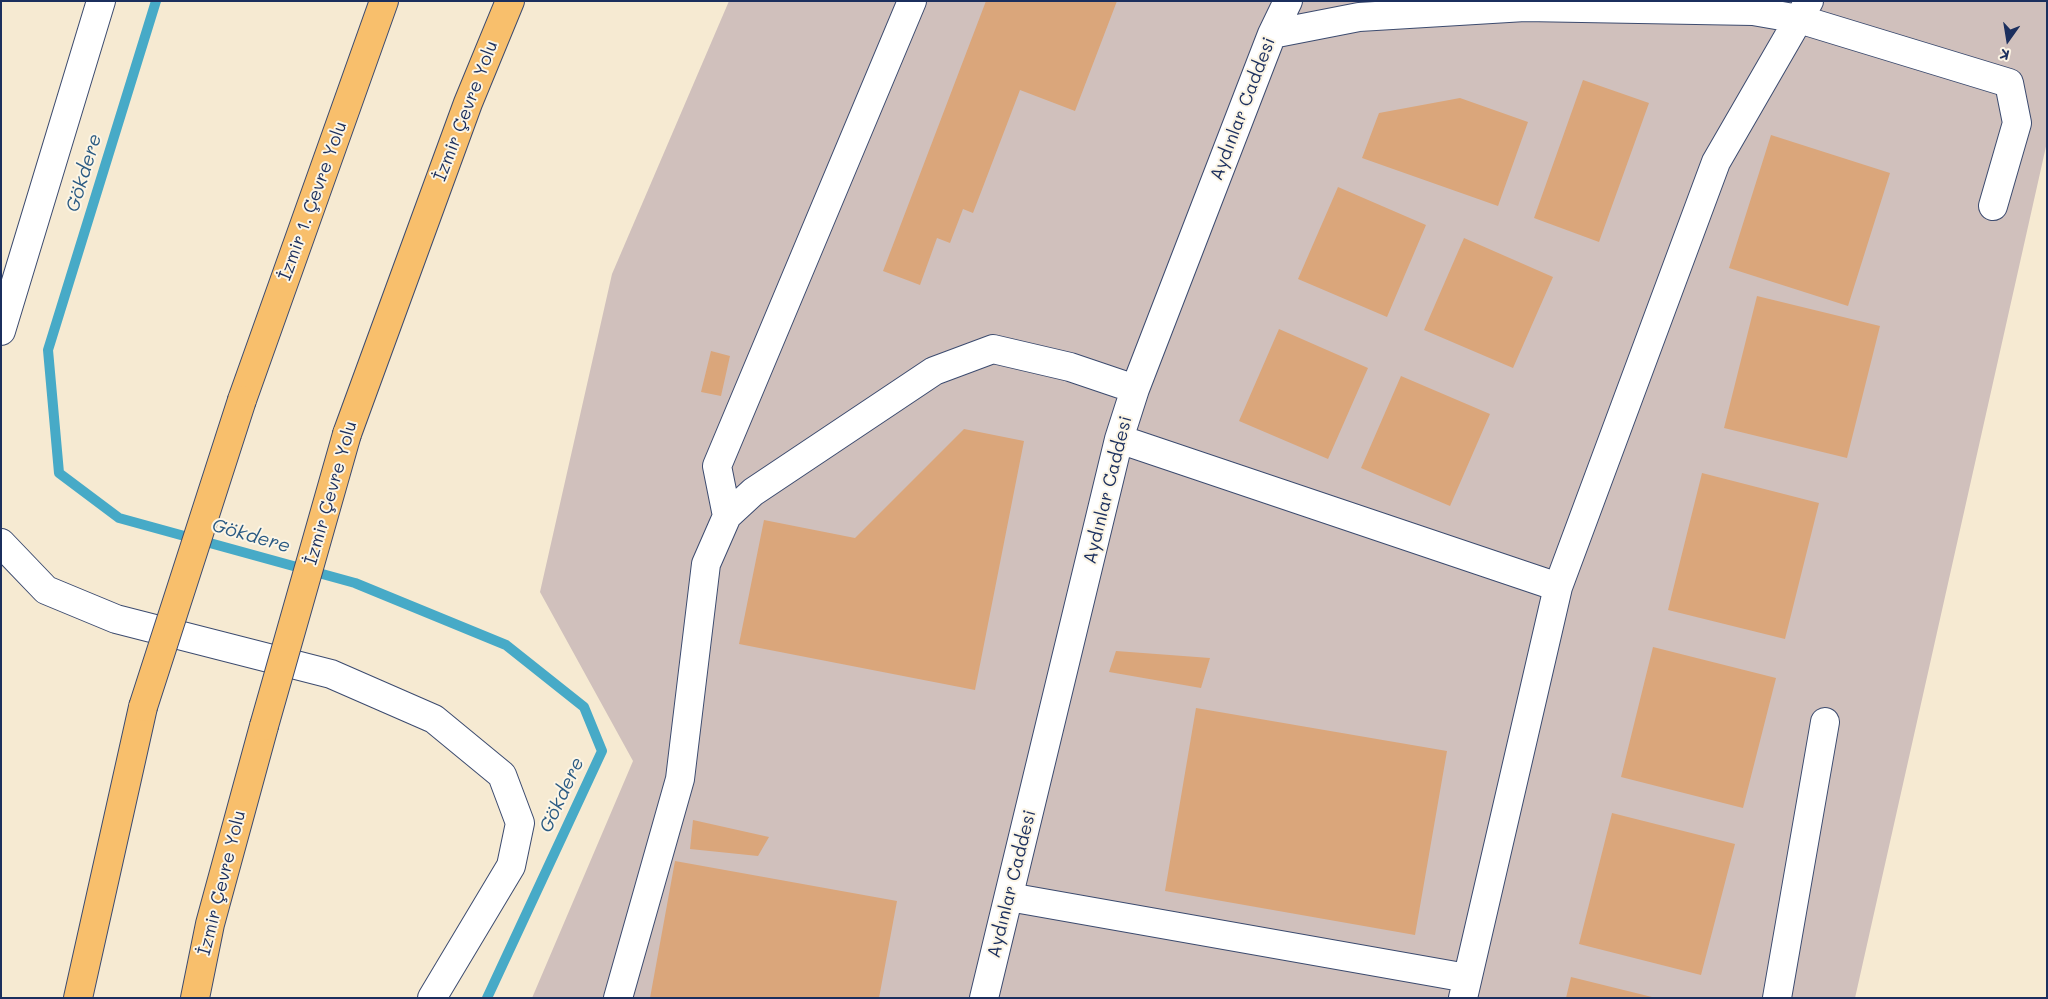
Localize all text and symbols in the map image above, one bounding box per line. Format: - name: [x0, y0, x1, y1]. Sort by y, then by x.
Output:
- north arrow: [1983, 15, 2033, 65]
- street label: Aydınlar Caddesi: [1206, 34, 1280, 184]
- street label: İzmir Çevre Yolu: [429, 38, 503, 184]
- text: K: [1998, 45, 2011, 65]
- street label: İzmir 1. Çevre Yolu: [274, 118, 352, 284]
- water label: Gökdere: [61, 131, 107, 215]
- street label: Aydınlar Caddesi: [1079, 414, 1137, 566]
- street label: İzmir Çevre Yolu: [300, 418, 362, 568]
- water label: Gökdere: [209, 514, 293, 558]
- water label: Gökdere: [535, 754, 589, 836]
- street label: İzmir Çevre Yolu: [194, 808, 250, 958]
- street label: Aydınlar Caddesi: [983, 808, 1041, 960]

